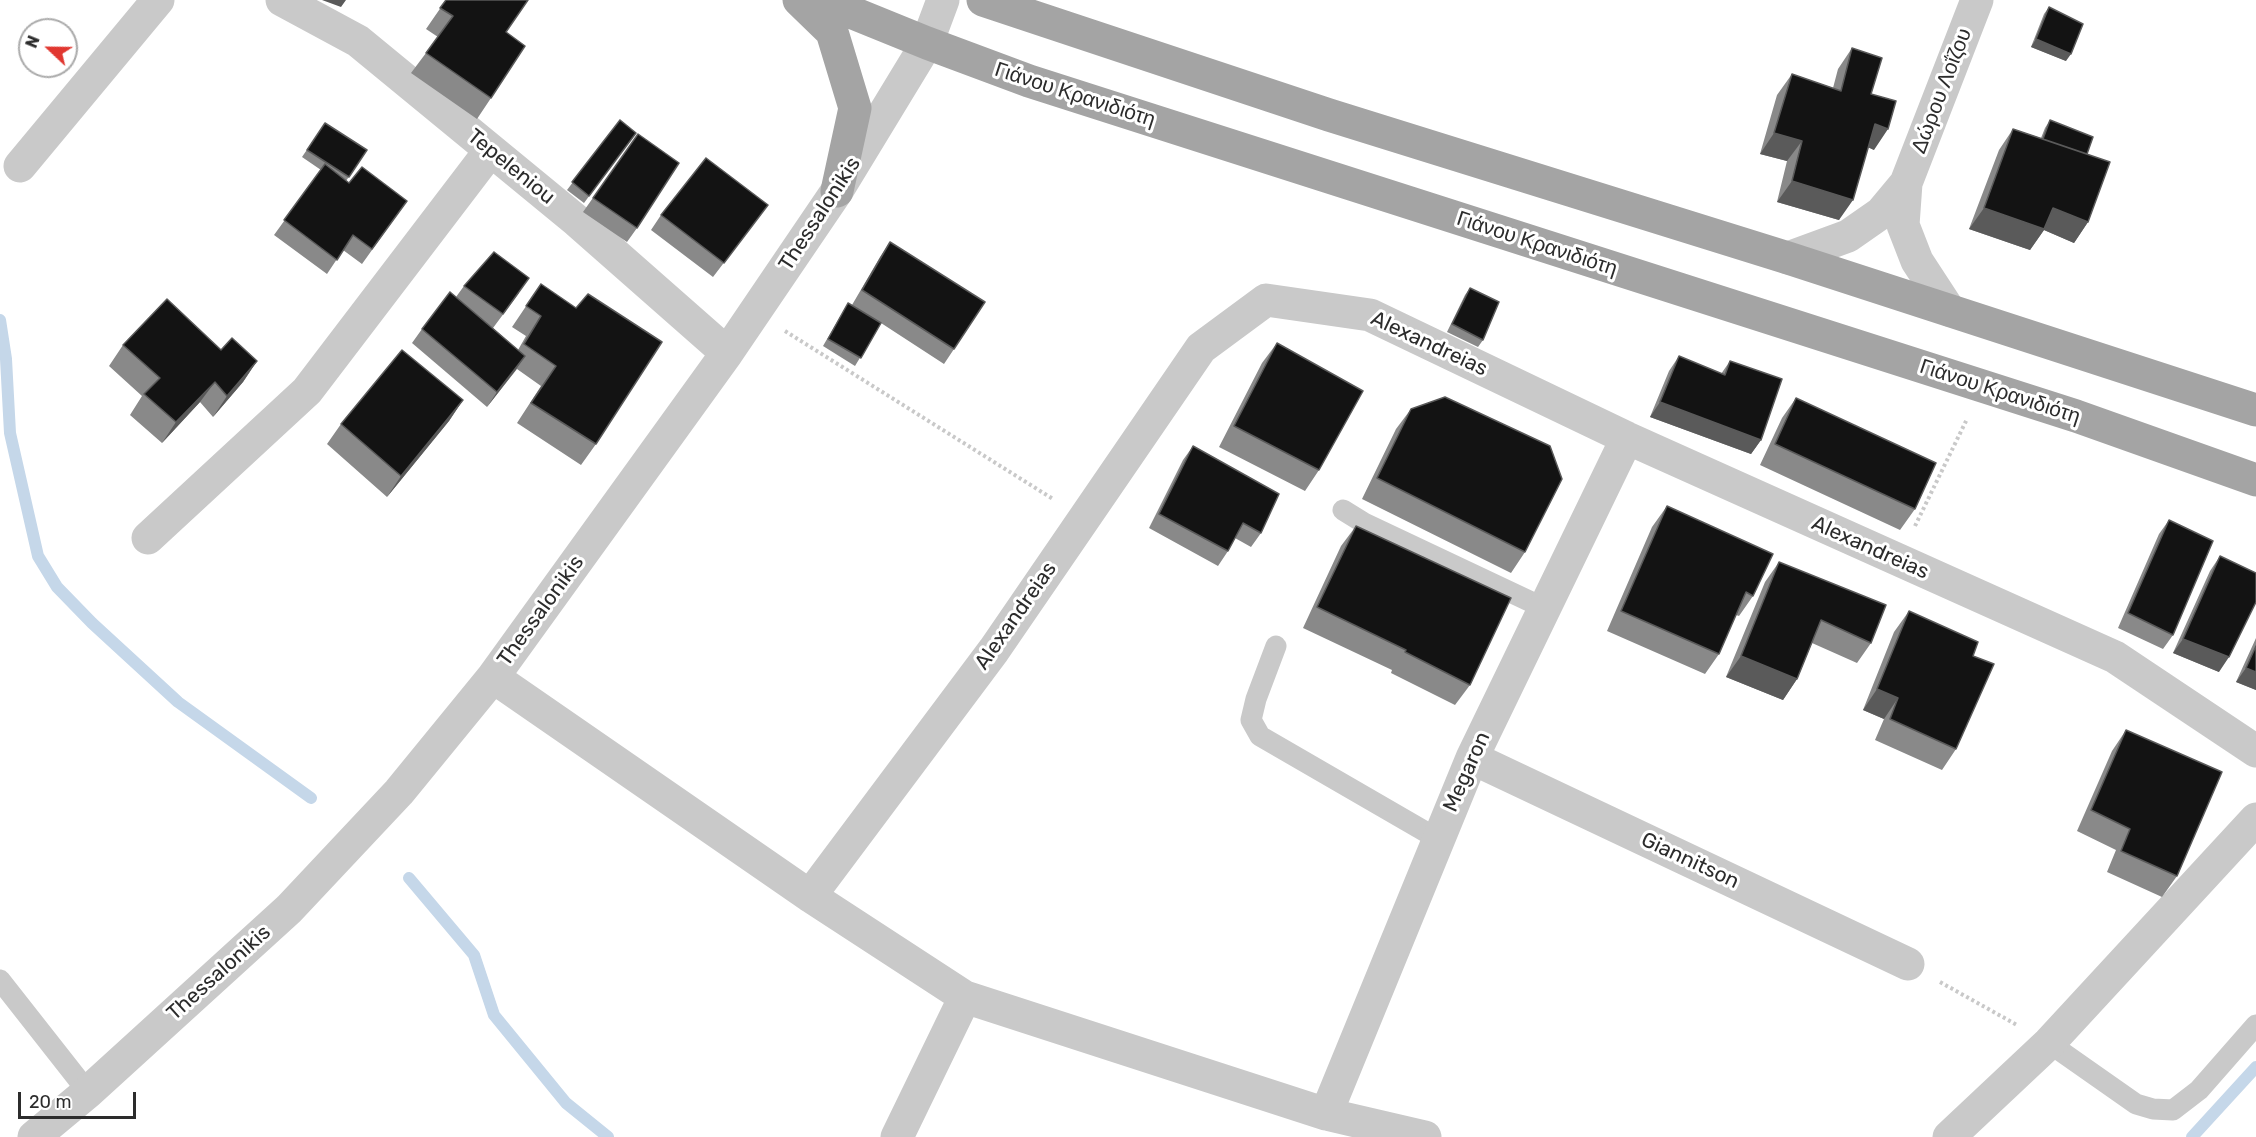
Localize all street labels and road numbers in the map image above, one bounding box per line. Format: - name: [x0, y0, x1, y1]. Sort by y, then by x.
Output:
- street label: Δώρου Λοΐζου: [1907, 25, 1977, 157]
- street label: Γιάνου Κρανιδιότη: [992, 57, 1158, 133]
- street label: Tepeleniou: [462, 124, 560, 210]
- street label: Thessalonikis: [774, 152, 866, 276]
- street label: Γιάνου Κρανιδιότη: [1454, 206, 1620, 282]
- street label: Alexandreias: [1367, 306, 1491, 382]
- street label: Γιάνου Κρανιδιότη: [1917, 354, 2083, 430]
- street label: Alexandreias: [1807, 511, 1933, 585]
- street label: Thessalonikis: [492, 551, 590, 671]
- street label: Alexandreias: [970, 557, 1062, 675]
- street label: Megaron: [1438, 728, 1496, 816]
- street label: Giannitson: [1637, 827, 1743, 895]
- street label: Thessalonikis: [162, 920, 276, 1026]

